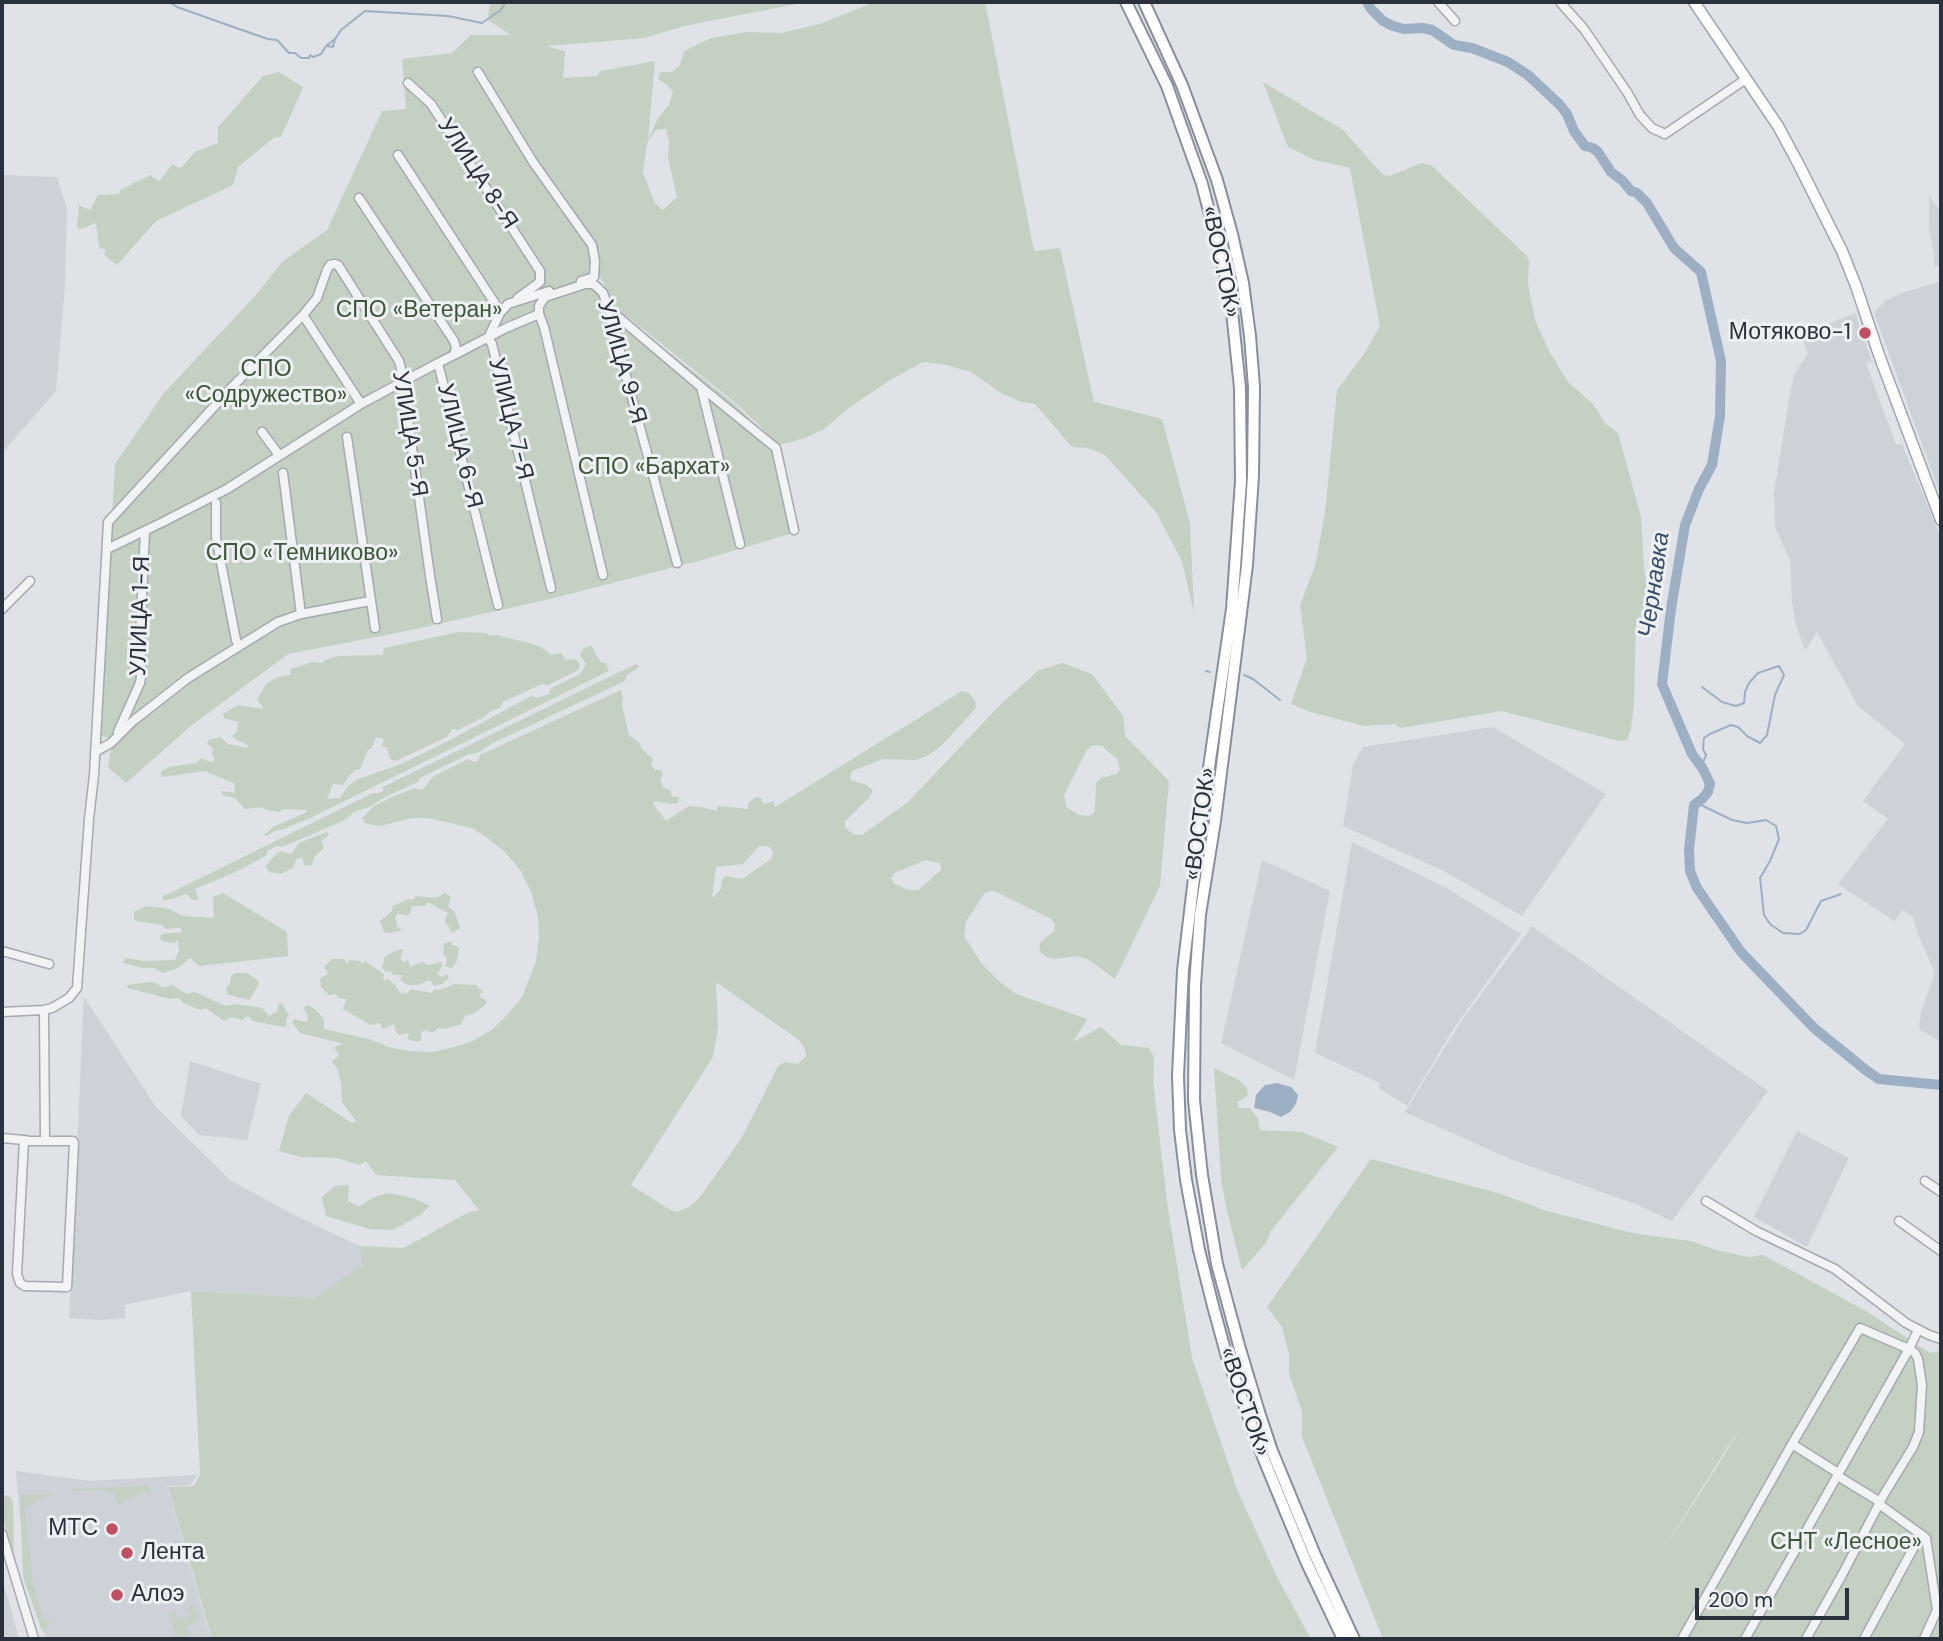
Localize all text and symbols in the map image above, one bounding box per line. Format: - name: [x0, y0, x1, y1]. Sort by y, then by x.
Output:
- street label: УЛИЦА 8-Я: [431, 113, 523, 235]
- street label: «ВОСТОК»: [1195, 204, 1245, 320]
- park label: СПО «Ветеран»: [336, 297, 502, 325]
- street label: УЛИЦА 9-Я: [590, 297, 652, 427]
- place label: Мотяково-1: [1729, 319, 1851, 347]
- marker: Мотяково-1: [1857, 325, 1873, 341]
- street label: УЛИЦА 7-Я: [482, 355, 538, 483]
- park label: СПО «Содружество»: [185, 356, 347, 410]
- street label: УЛИЦА 5-Я: [385, 369, 433, 499]
- street label: УЛИЦА 6-Я: [430, 381, 488, 511]
- park label: СПО «Бархат»: [578, 454, 730, 482]
- water label: Чернавка: [1633, 530, 1677, 640]
- park label: СПО «Темниково»: [206, 540, 398, 568]
- street label: УЛИЦА 1-Я: [125, 555, 157, 677]
- street label: «ВОСТОК»: [1179, 766, 1223, 882]
- street label: «ВОСТОК»: [1212, 1344, 1276, 1460]
- place label: МТС: [48, 1515, 98, 1543]
- marker: МТС: [104, 1521, 120, 1537]
- park label: СНТ «Лесное»: [1770, 1529, 1922, 1557]
- place label: Лента: [141, 1539, 205, 1567]
- marker: Лента: [119, 1545, 135, 1561]
- scale bar: [1698, 1574, 1852, 1618]
- place label: Алоэ: [131, 1581, 185, 1609]
- text: 200 m: [1708, 1586, 1773, 1614]
- marker: Алоэ: [109, 1587, 125, 1603]

